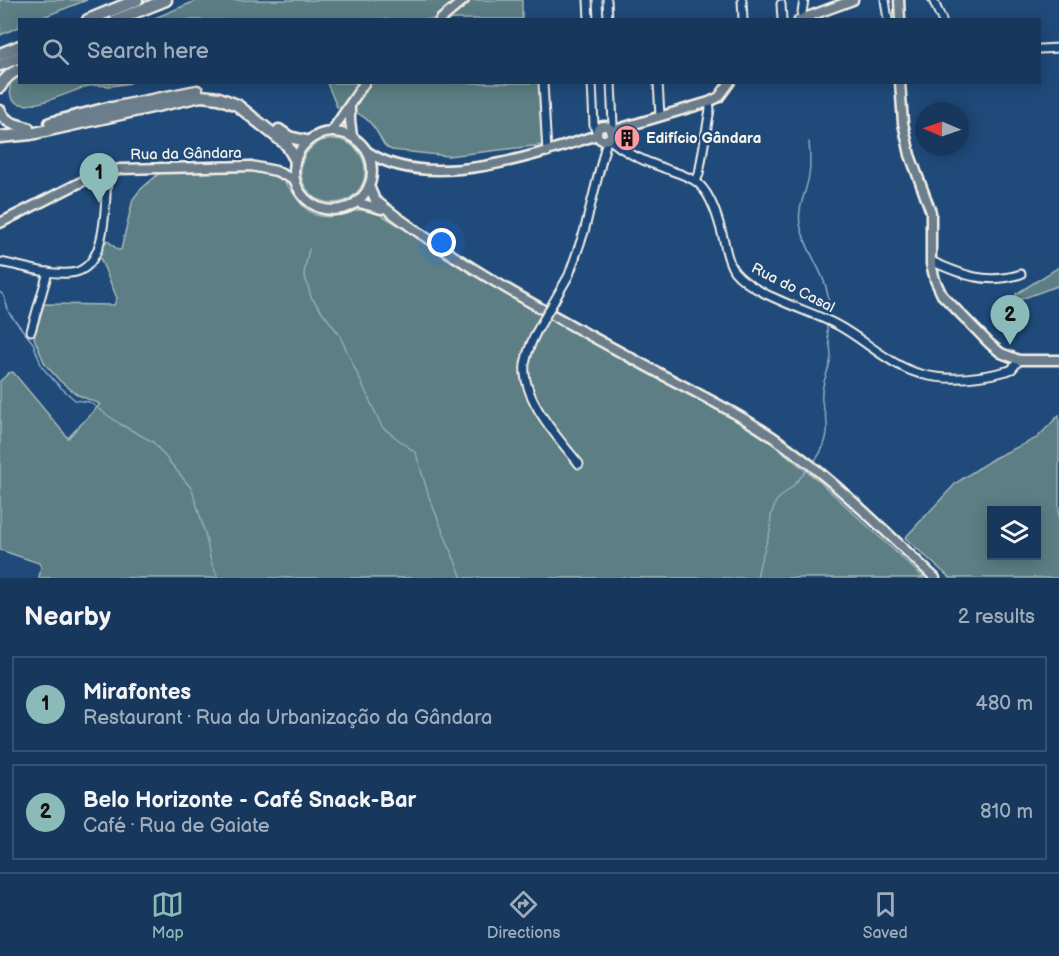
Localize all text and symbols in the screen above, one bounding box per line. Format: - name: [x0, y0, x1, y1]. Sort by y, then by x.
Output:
- search box: [18, 18, 1041, 84]
- icon: search: [39, 35, 72, 68]
- text: Search here: [87, 38, 209, 65]
- north arrow: [915, 102, 969, 156]
- building icon: Edifício Gândara: [612, 123, 642, 153]
- place label: Edifício Gândara: [646, 129, 761, 148]
- street label: Rua da Gândara: [130, 144, 242, 164]
- pin: 1: [80, 154, 118, 203]
- your location: [427, 228, 456, 257]
- street label: Rua do Casal: [748, 259, 838, 317]
- pin: 2: [990, 296, 1030, 345]
- map controls: [987, 506, 1041, 560]
- button: layers: [987, 506, 1041, 560]
- text: Nearby: [24, 602, 111, 633]
- text: 2 results: [958, 605, 1035, 629]
- text: Mirafontes: [83, 679, 191, 706]
- text: 1: [41, 692, 50, 716]
- text: 480 m: [975, 692, 1033, 716]
- text: Restaurant · Rua da Urbanização da Gândara: [83, 706, 492, 730]
- text: Belo Horizonte - Café Snack-Bar: [83, 787, 416, 814]
- text: 2: [40, 800, 51, 824]
- text: 810 m: [980, 800, 1033, 824]
- text: Café · Rua de Gaiate: [83, 814, 270, 838]
- tab: Map: [151, 888, 184, 943]
- tab: Directions: [487, 888, 560, 943]
- tab: Saved: [863, 888, 908, 943]

